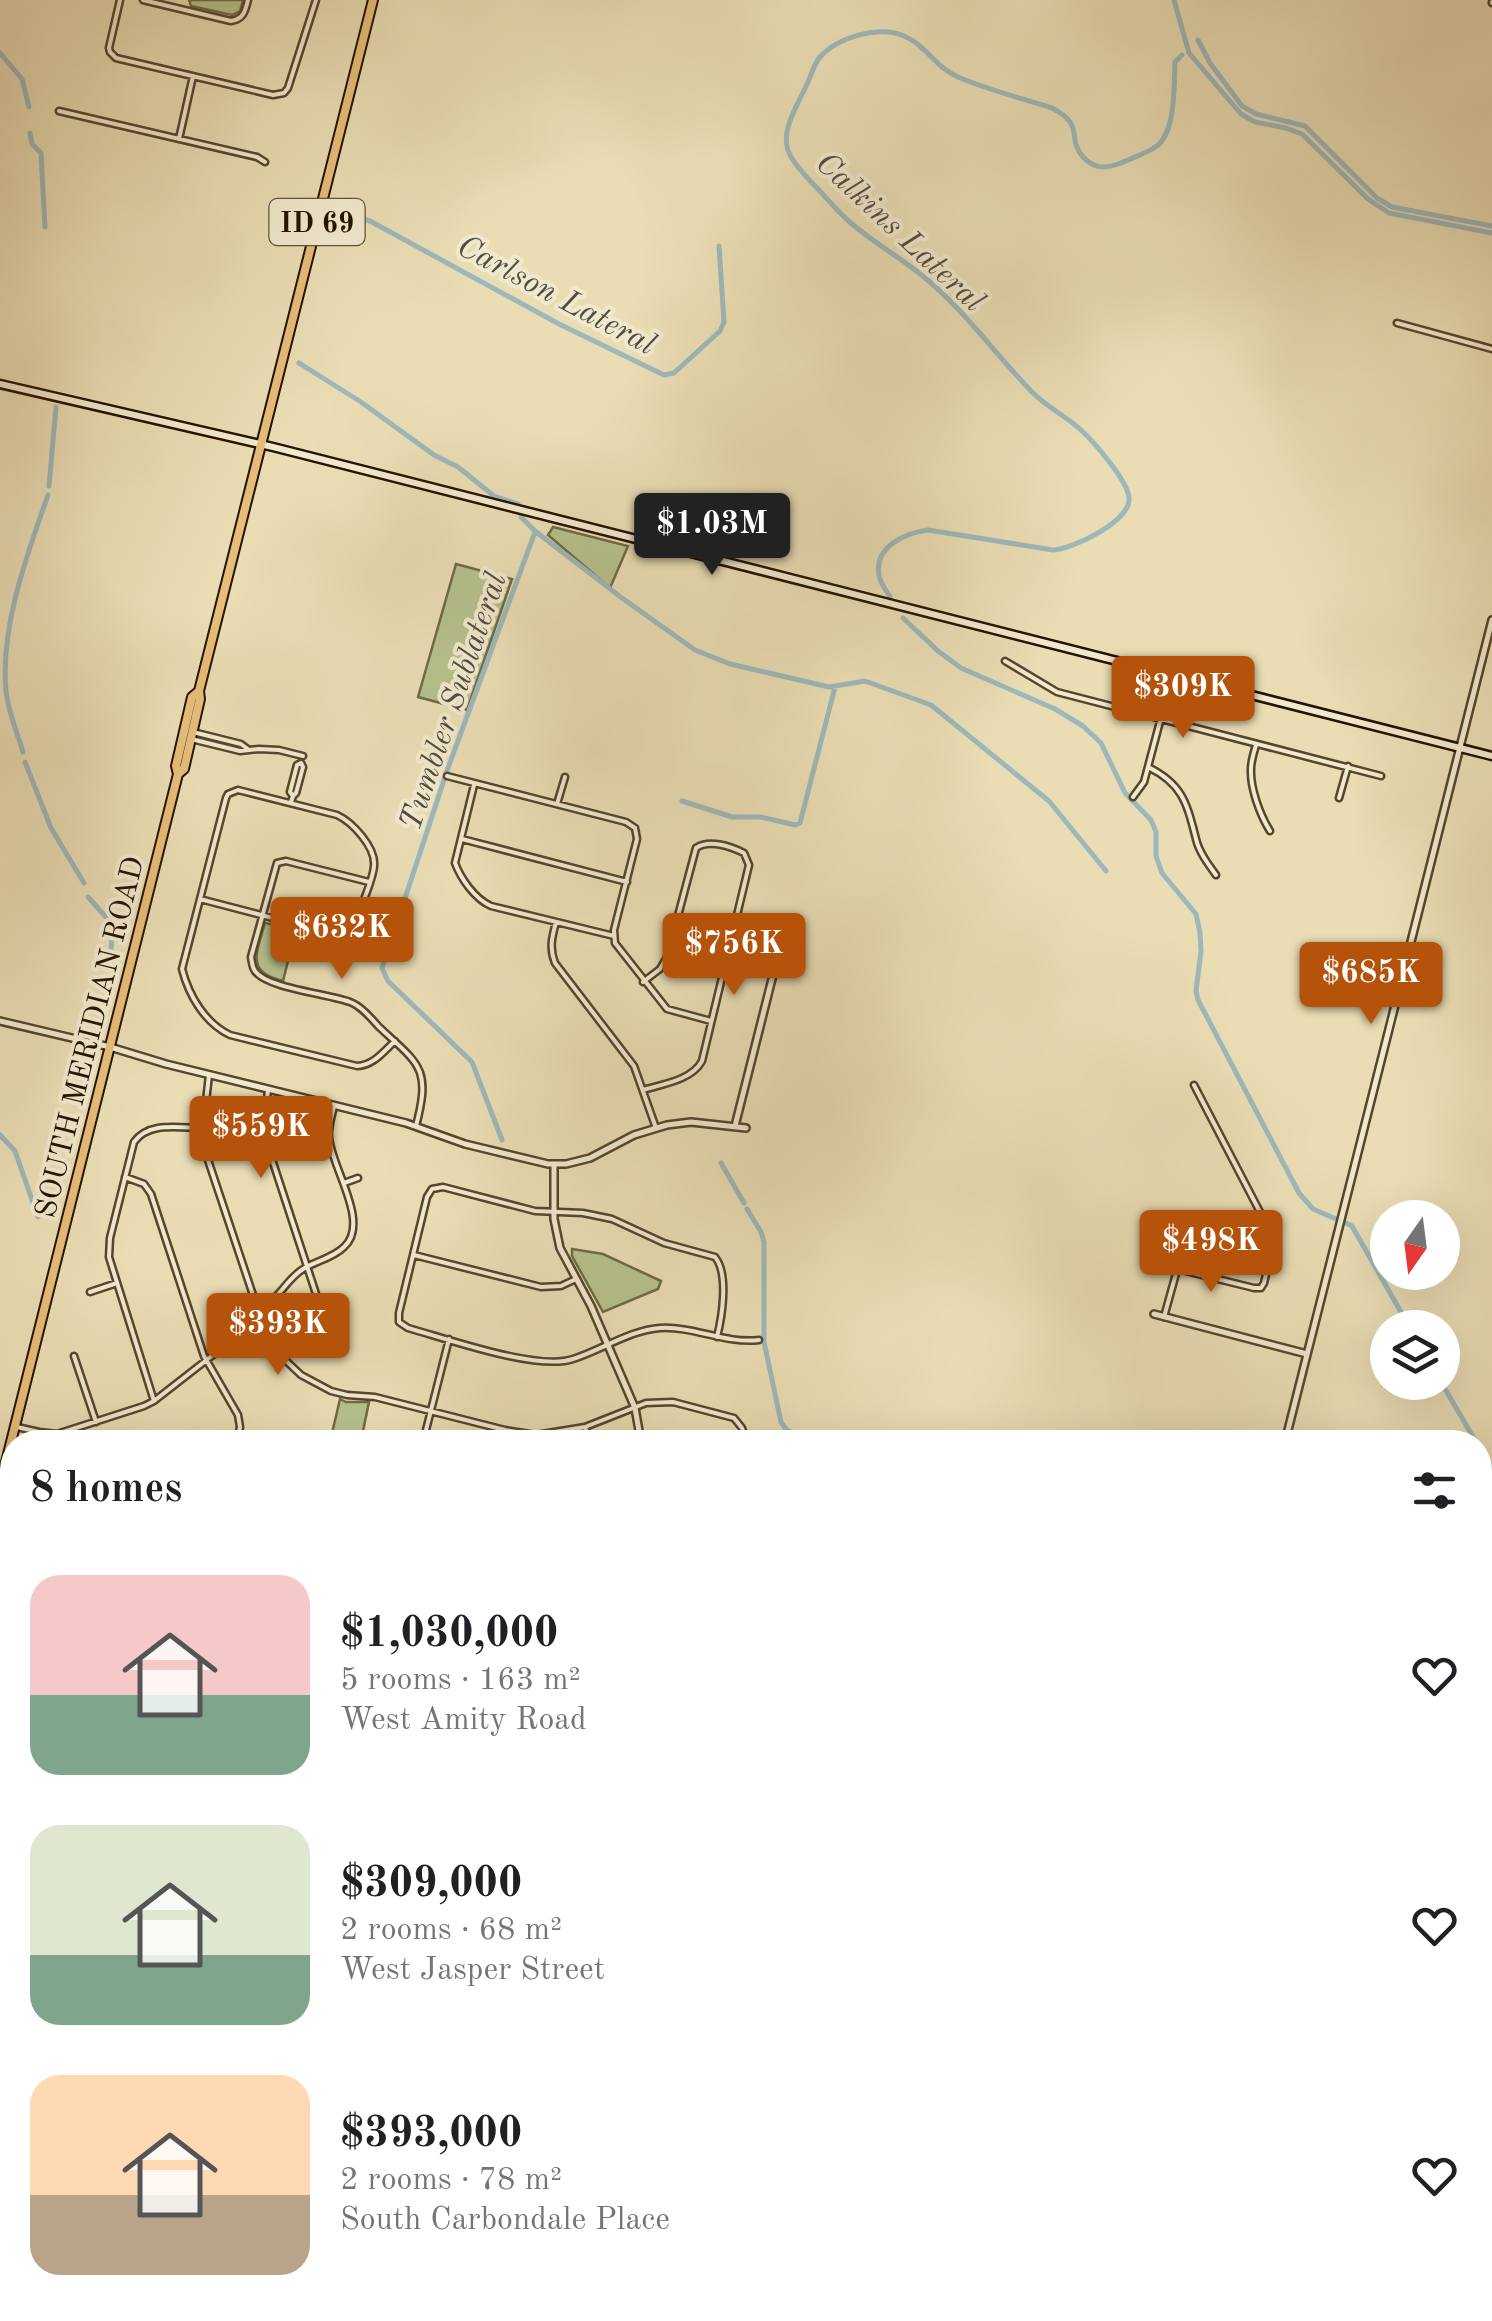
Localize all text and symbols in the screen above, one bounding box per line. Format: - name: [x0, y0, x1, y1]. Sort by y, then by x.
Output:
- water label: Calkins Lateral: [809, 147, 990, 320]
- road number: ID 69: [270, 199, 364, 245]
- water label: Carlson Lateral: [451, 231, 661, 363]
- pin: $1.03M: [631, 493, 793, 578]
- text: $1.03M: [656, 509, 768, 541]
- water label: Tumbler Sublateral: [396, 568, 514, 835]
- pin: $309K: [1113, 656, 1253, 741]
- text: $309K: [1134, 672, 1232, 704]
- street label: SOUTH MERIDIAN ROAD: [31, 854, 150, 1221]
- pin: $632K: [272, 897, 412, 982]
- text: $632K: [293, 913, 391, 945]
- pin: $756K: [664, 913, 804, 998]
- text: $756K: [685, 929, 783, 961]
- pin: $685K: [1301, 942, 1441, 1027]
- text: $685K: [1322, 958, 1420, 990]
- pin: $559K: [191, 1096, 331, 1181]
- text: $559K: [212, 1112, 310, 1144]
- north arrow: [1370, 1200, 1460, 1290]
- map controls: [1370, 1200, 1460, 1400]
- pin: $498K: [1141, 1210, 1281, 1295]
- text: $498K: [1162, 1226, 1260, 1258]
- pin: $393K: [208, 1293, 348, 1378]
- text: $393K: [229, 1309, 327, 1341]
- button: layers: [1370, 1310, 1460, 1400]
- icon: filters: [1407, 1463, 1462, 1518]
- text: 8 homes: [30, 1469, 182, 1511]
- text: $1,030,000: [340, 1614, 558, 1656]
- icon: home: [110, 1615, 230, 1735]
- icon: heart: [1407, 1648, 1462, 1703]
- text: 5 rooms · 163 m²: [340, 1665, 581, 1697]
- text: West Amity Road: [340, 1705, 587, 1737]
- text: $309,000: [340, 1864, 522, 1906]
- icon: home: [110, 1865, 230, 1985]
- icon: heart: [1407, 1898, 1462, 1953]
- text: 2 rooms · 68 m²: [340, 1915, 562, 1947]
- text: West Jasper Street: [340, 1955, 605, 1987]
- text: $393,000: [340, 2114, 522, 2156]
- icon: home: [110, 2115, 230, 2235]
- icon: heart: [1407, 2148, 1462, 2203]
- text: 2 rooms · 78 m²: [340, 2165, 562, 2197]
- text: South Carbondale Place: [340, 2205, 670, 2237]

